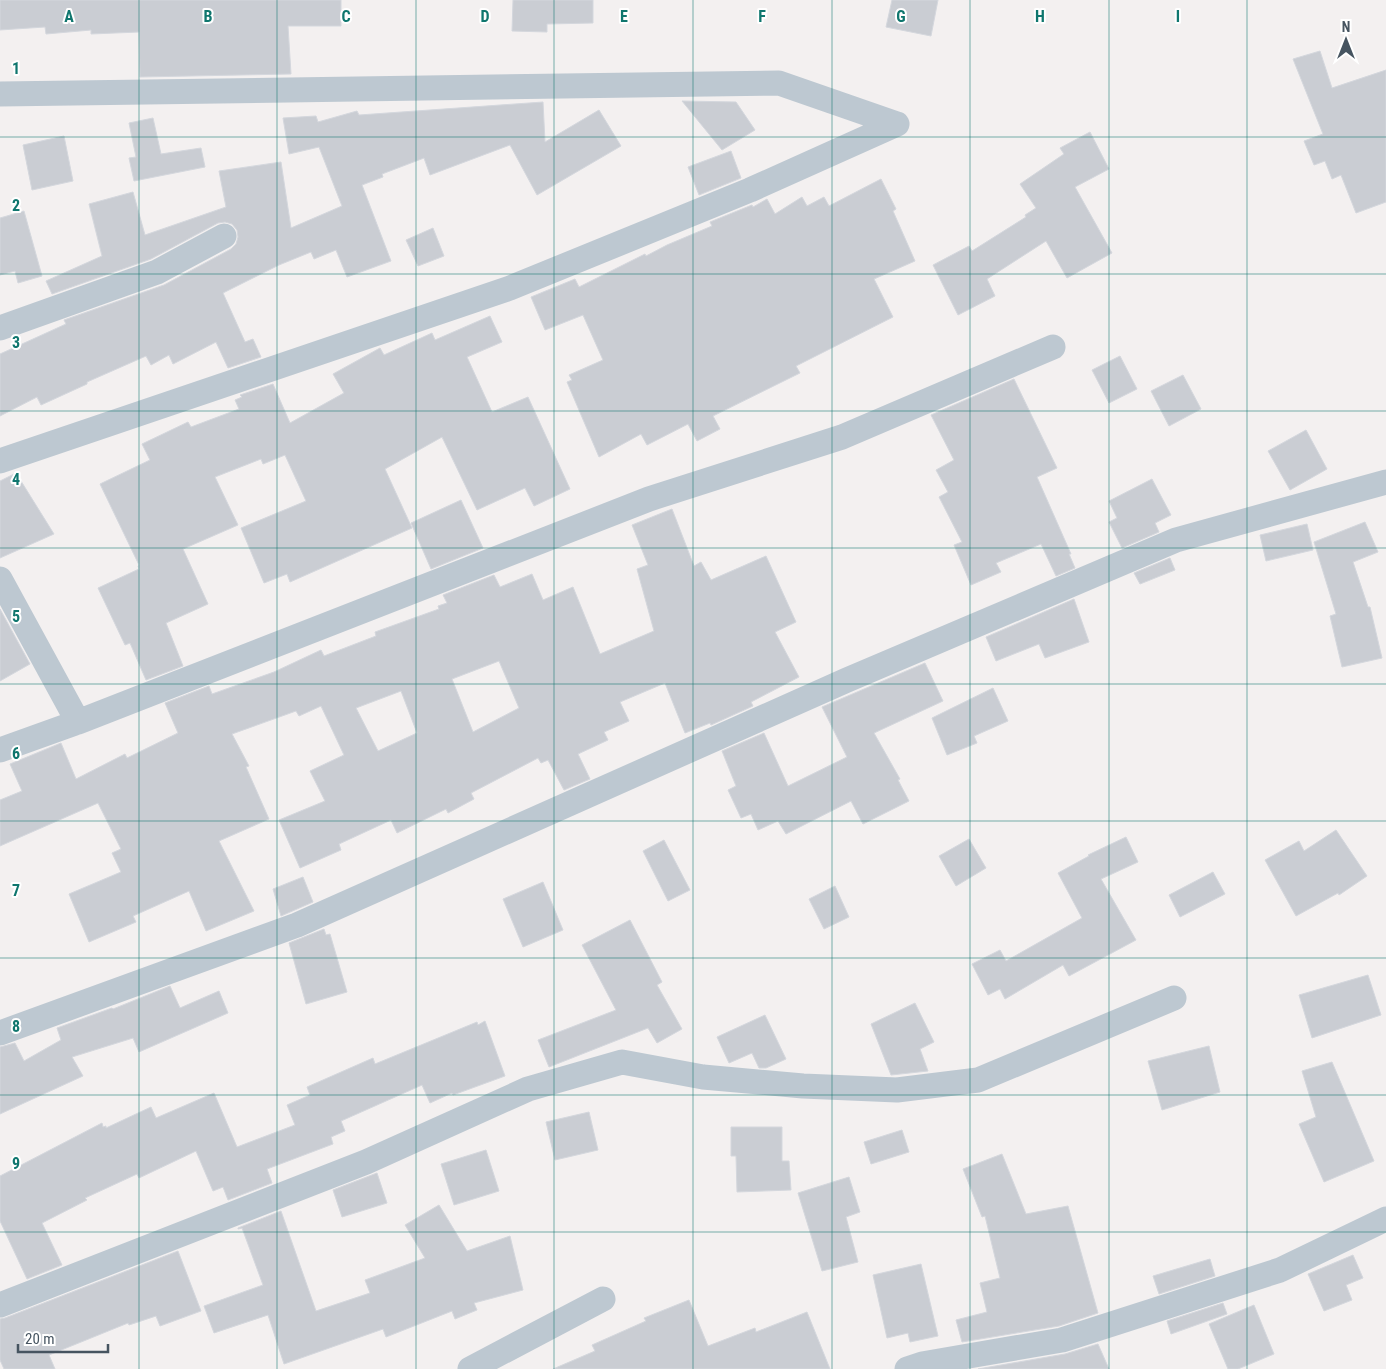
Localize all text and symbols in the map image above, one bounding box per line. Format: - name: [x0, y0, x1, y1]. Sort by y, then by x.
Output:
- text: A: [64, 7, 74, 26]
- text: B: [204, 7, 213, 26]
- text: C: [341, 7, 351, 26]
- text: D: [480, 7, 490, 26]
- text: E: [620, 7, 628, 26]
- text: F: [758, 7, 766, 26]
- text: G: [896, 7, 906, 26]
- text: H: [1035, 7, 1045, 26]
- text: I: [1176, 7, 1180, 26]
- north arrow: [1321, 15, 1371, 65]
- text: N: [1342, 19, 1350, 35]
- text: 1: [12, 59, 20, 78]
- text: 2: [12, 196, 20, 215]
- text: 3: [12, 333, 20, 352]
- text: 4: [12, 470, 20, 489]
- text: 5: [12, 607, 20, 626]
- text: 6: [12, 744, 20, 763]
- text: 7: [12, 881, 20, 900]
- text: 8: [12, 1017, 20, 1036]
- text: 9: [12, 1154, 20, 1173]
- scale bar: [18, 1322, 108, 1354]
- text: 20 m: [25, 1330, 55, 1348]

